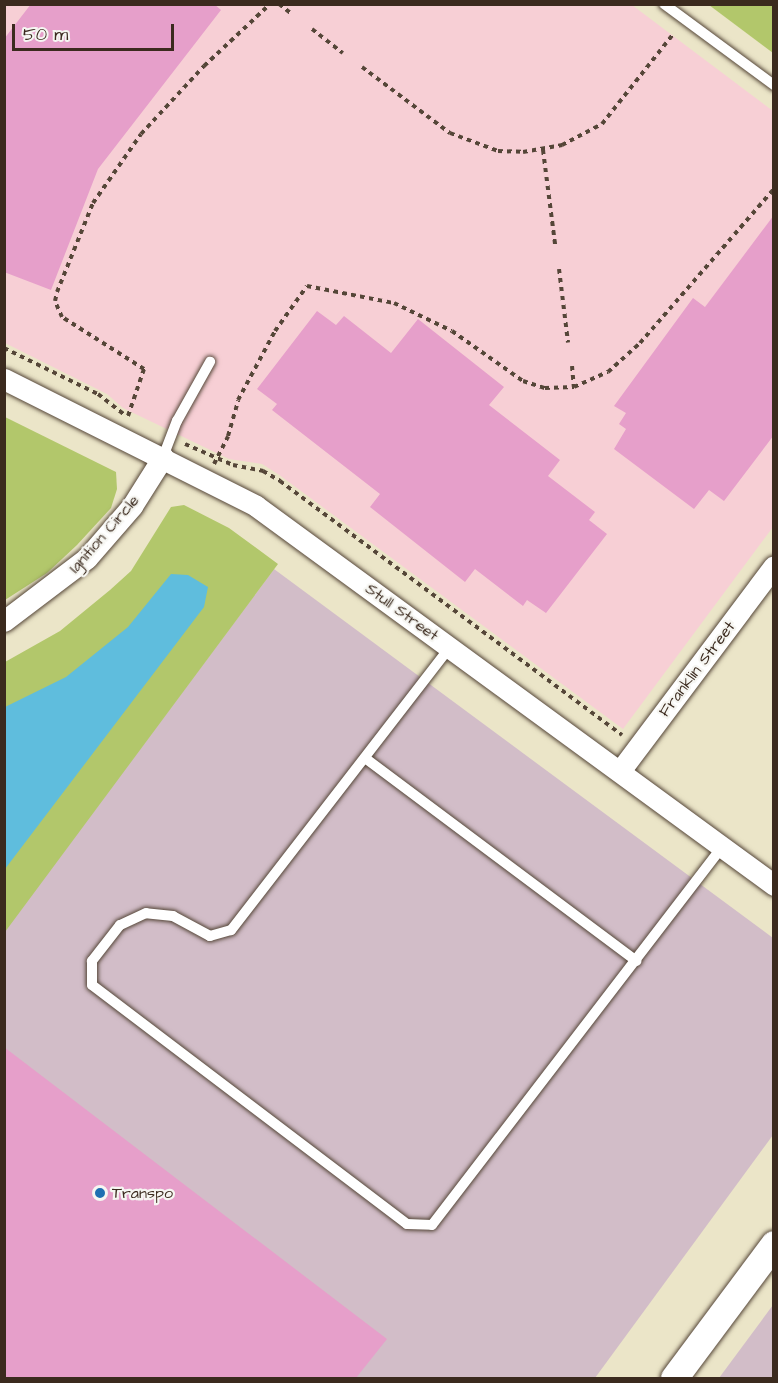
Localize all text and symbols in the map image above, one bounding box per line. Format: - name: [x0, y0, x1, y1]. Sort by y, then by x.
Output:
- scale bar: [15, 12, 177, 50]
- text: 50 m: [23, 22, 68, 47]
- street label: Ignition Circle: [65, 491, 143, 577]
- street label: Stull Street: [362, 579, 442, 645]
- street label: Franklin Street: [655, 617, 739, 721]
- place label: Transpo: [112, 1183, 173, 1203]
- marker: Transpo: [93, 1186, 107, 1200]

